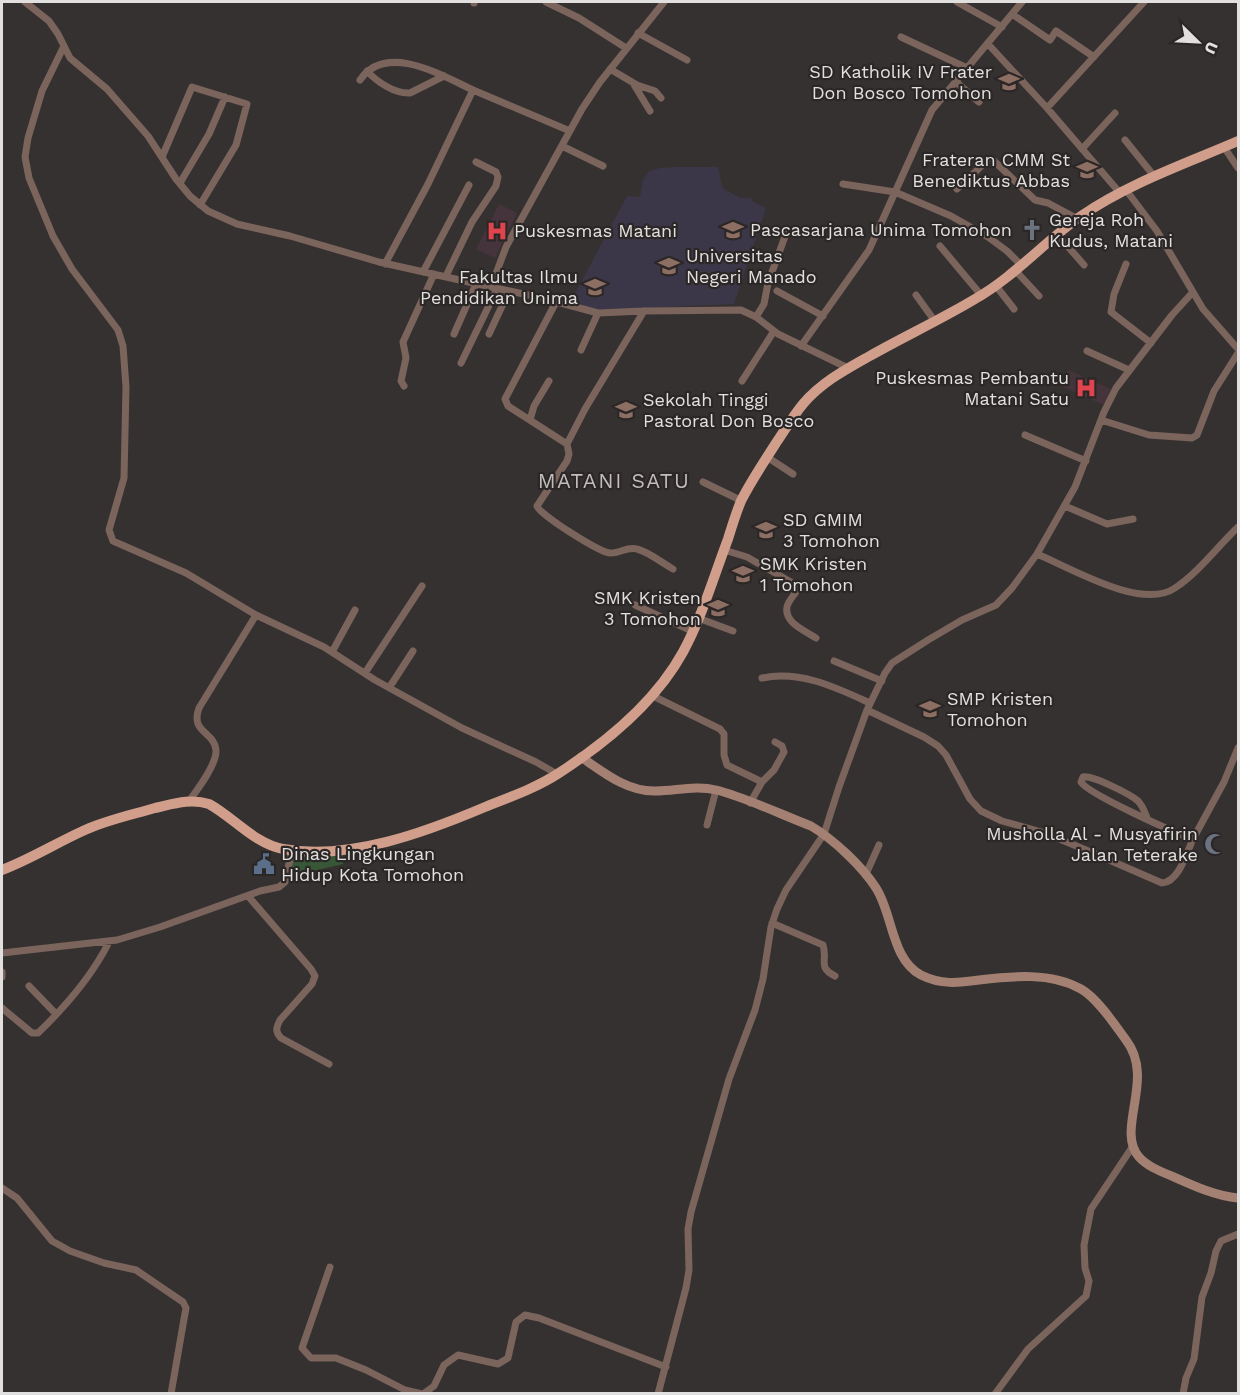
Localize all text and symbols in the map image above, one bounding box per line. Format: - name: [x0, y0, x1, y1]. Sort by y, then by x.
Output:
- north arrow: [1168, 12, 1228, 72]
- text: U: [1200, 39, 1222, 57]
- place label: SD Katholik IV Frater Don Bosco Tomohon: [809, 61, 992, 103]
- school or university icon: SD Katholik IV Frater Don Bosco Tomohon: [997, 70, 1021, 94]
- place label: Frateran CMM St Benediktus Abbas: [912, 149, 1070, 191]
- school or university icon: Frateran CMM St Benediktus Abbas: [1075, 158, 1099, 182]
- place label: Gereja Roh Kudus, Matani: [1049, 209, 1173, 251]
- school or university icon: Pascasarjana Unima Tomohon: [721, 218, 745, 242]
- church icon: Gereja Roh Kudus, Matani: [1020, 218, 1044, 242]
- hospital icon: Puskesmas Matani: [485, 219, 509, 243]
- place label: Pascasarjana Unima Tomohon: [750, 219, 1012, 240]
- place label: Puskesmas Matani: [514, 220, 677, 241]
- place label: Universitas Negeri Manado: [686, 245, 817, 287]
- school or university icon: Universitas Negeri Manado: [657, 254, 681, 278]
- place label: Fakultas Ilmu Pendidikan Unima: [420, 266, 578, 308]
- school or university icon: Fakultas Ilmu Pendidikan Unima: [583, 275, 607, 299]
- place label: Puskesmas Pembantu Matani Satu: [875, 367, 1069, 409]
- hospital icon: Puskesmas Pembantu Matani Satu: [1074, 376, 1098, 400]
- place label: Sekolah Tinggi Pastoral Don Bosco: [643, 389, 814, 431]
- school or university icon: Sekolah Tinggi Pastoral Don Bosco: [614, 398, 638, 422]
- district label: MATANI SATU: [538, 468, 690, 493]
- place label: SD GMIM 3 Tomohon: [783, 509, 880, 551]
- school or university icon: SD GMIM 3 Tomohon: [754, 518, 778, 542]
- place label: SMK Kristen 1 Tomohon: [760, 553, 867, 595]
- school or university icon: SMK Kristen 1 Tomohon: [731, 562, 755, 586]
- place label: SMK Kristen 3 Tomohon: [594, 587, 701, 629]
- school or university icon: SMK Kristen 3 Tomohon: [706, 596, 730, 620]
- place label: SMP Kristen Tomohon: [947, 688, 1053, 730]
- school or university icon: SMP Kristen Tomohon: [918, 697, 942, 721]
- place label: Musholla Al - Musyafirin Jalan Teterake: [986, 823, 1198, 865]
- mosque icon: Musholla Al - Musyafirin Jalan Teterake: [1203, 832, 1227, 856]
- place label: Dinas Lingkungan Hidup Kota Tomohon: [281, 843, 464, 885]
- public building icon: Dinas Lingkungan Hidup Kota Tomohon: [252, 852, 276, 876]

